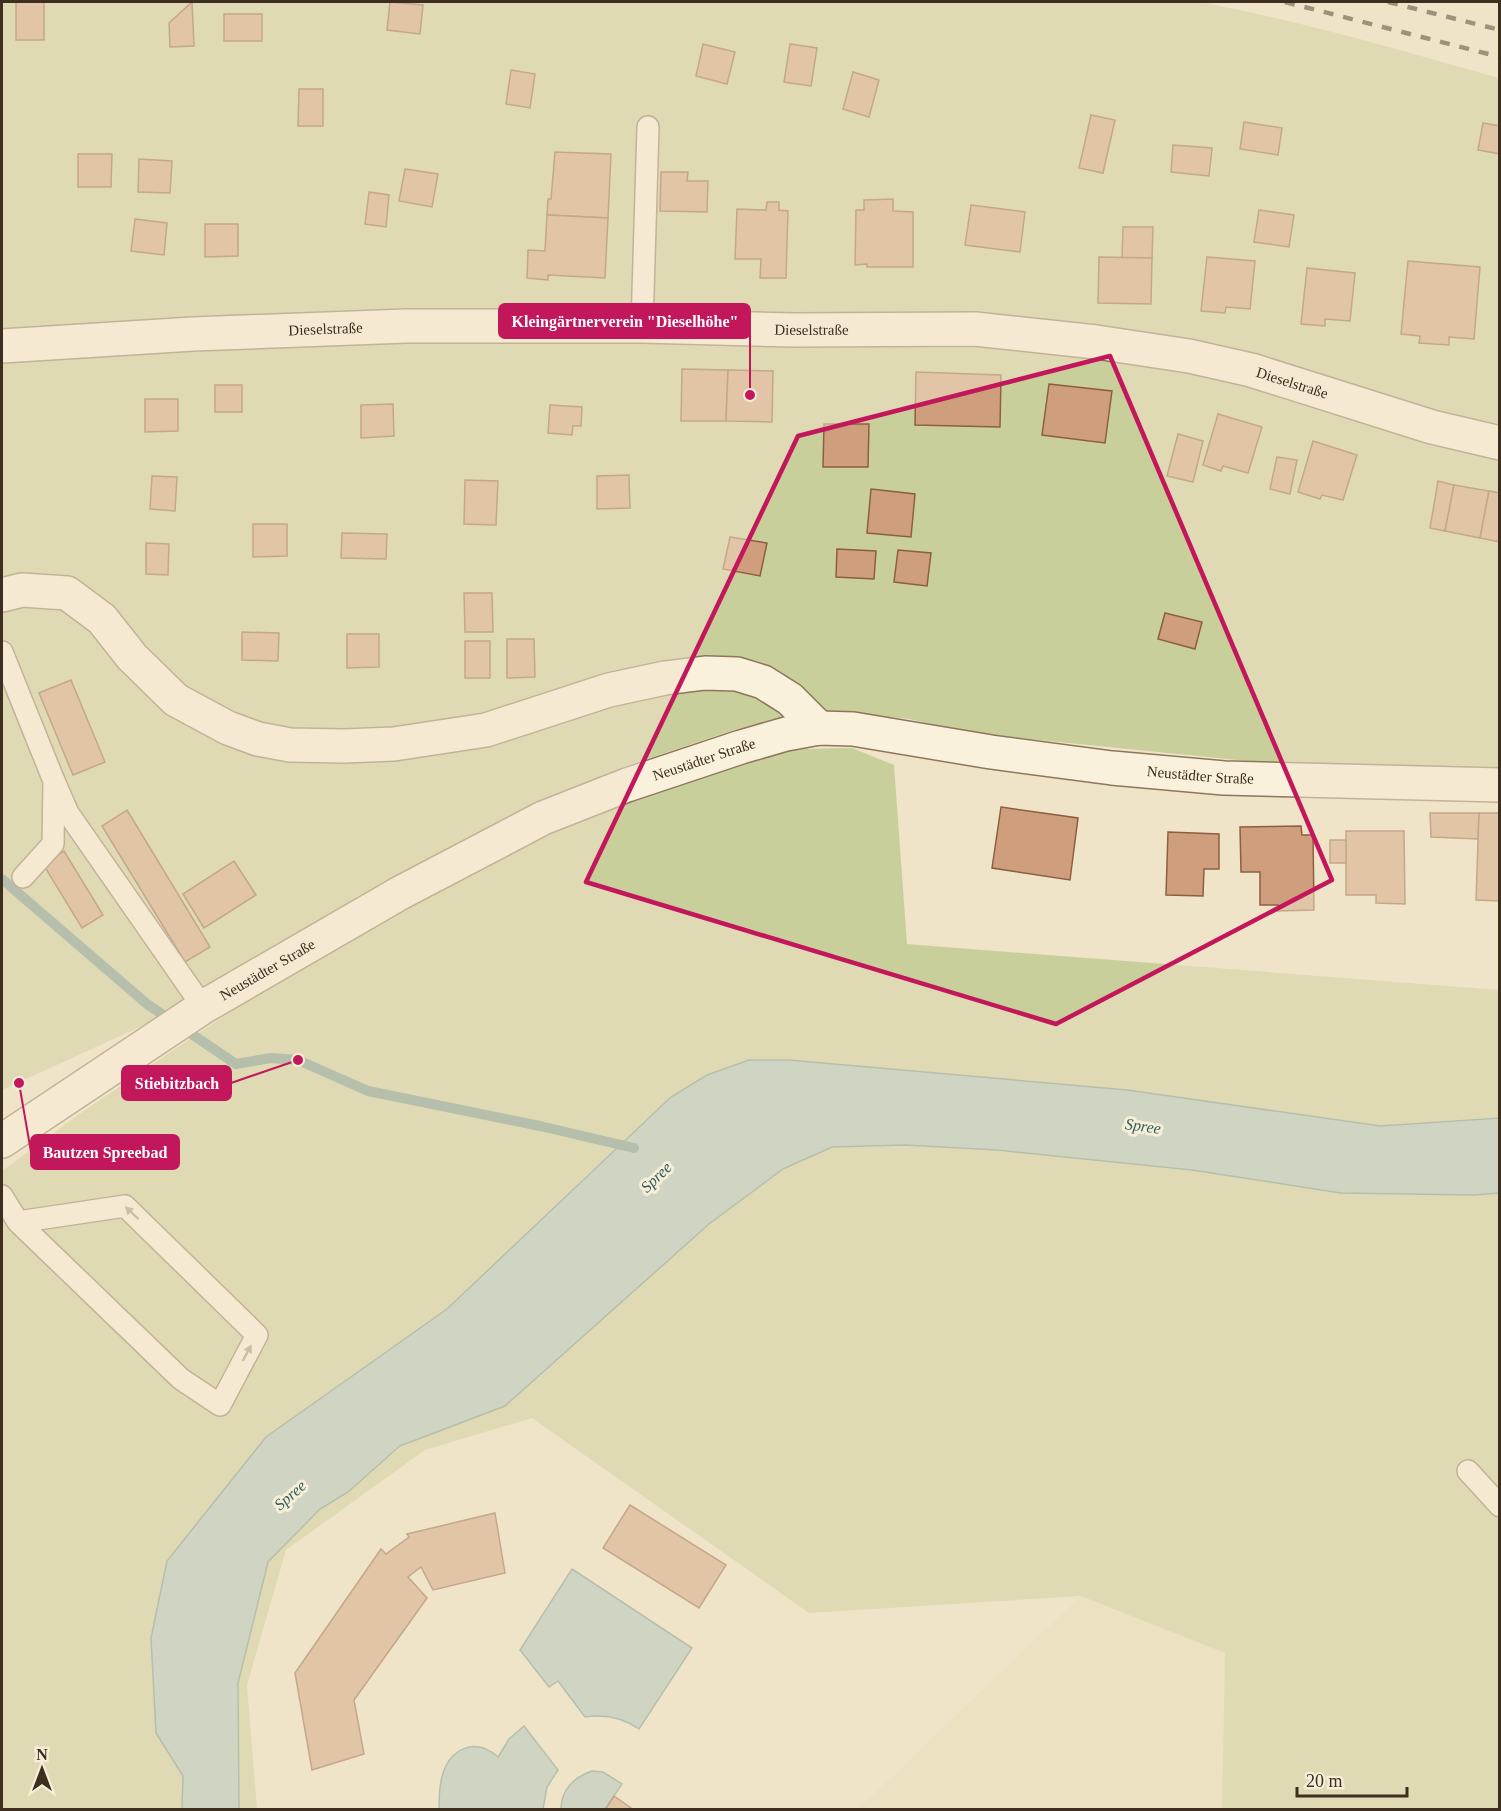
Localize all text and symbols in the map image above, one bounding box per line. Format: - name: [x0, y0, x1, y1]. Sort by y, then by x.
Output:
- callout: Kleingärtnerverein "Dieselhöhe": [499, 304, 750, 338]
- text: Kleingärtnerverein "Dieselhöhe": [512, 313, 738, 331]
- street label: Dieselstraße: [288, 320, 363, 338]
- street label: Dieselstraße: [774, 321, 849, 338]
- street label: Dieselstraße: [1254, 364, 1330, 402]
- street label: Neustädter Straße: [651, 735, 757, 784]
- street label: Neustädter Straße: [1146, 763, 1254, 787]
- street label: Neustädter Straße: [217, 936, 318, 1003]
- callout: Stiebitzbach: [122, 1066, 231, 1100]
- text: Stiebitzbach: [135, 1075, 219, 1092]
- water label: Spree: [1124, 1115, 1162, 1138]
- callout: Bautzen Spreebad: [31, 1135, 179, 1169]
- text: Bautzen Spreebad: [43, 1144, 167, 1162]
- water label: Spree: [637, 1158, 675, 1196]
- one-way arrow: [125, 1207, 140, 1220]
- one-way arrow: [242, 1344, 252, 1361]
- water label: Spree: [271, 1477, 310, 1514]
- north arrow: [12, 1739, 72, 1799]
- text: N: [36, 1746, 48, 1763]
- scale bar: [1297, 1760, 1406, 1798]
- text: 20 m: [1306, 1771, 1343, 1791]

